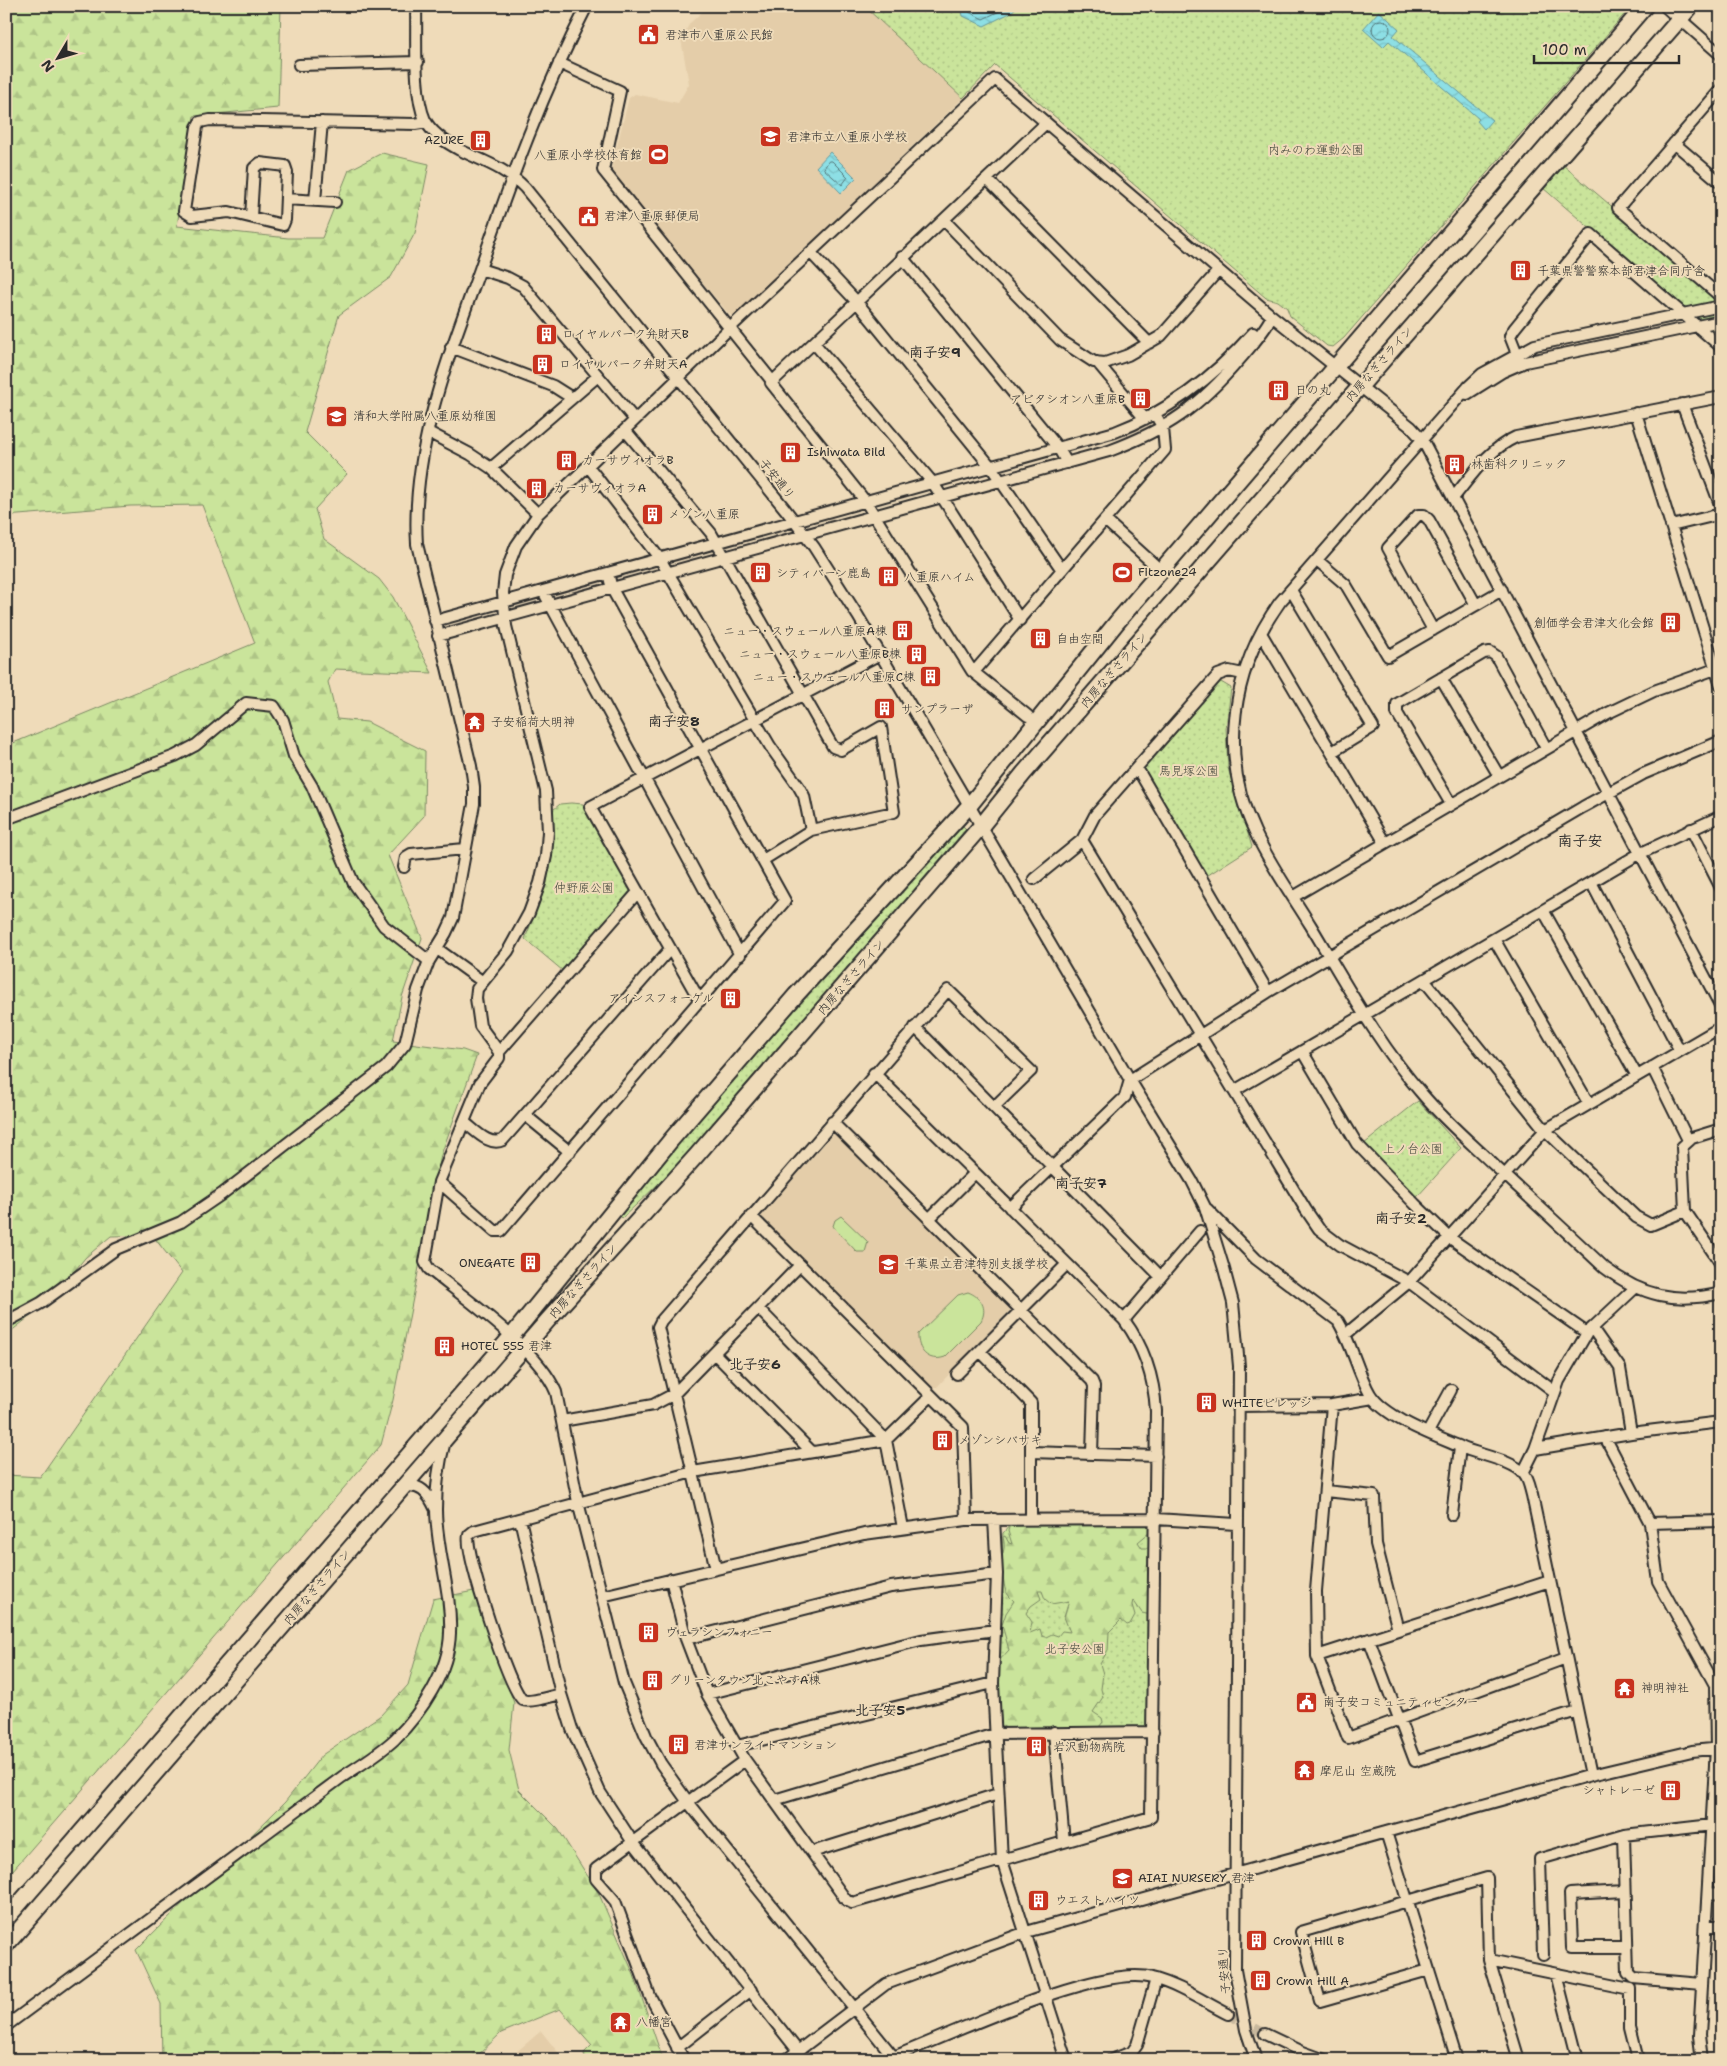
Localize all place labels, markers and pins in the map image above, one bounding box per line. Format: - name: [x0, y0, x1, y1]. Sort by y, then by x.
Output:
- public building icon: 君津市八重原公民館: [637, 23, 661, 47]
- place label: 君津市八重原公民館: [665, 27, 773, 43]
- school or university icon: 君津市立八重原小学校: [759, 125, 783, 149]
- building icon: AZURE: [468, 128, 492, 152]
- place label: 君津市立八重原小学校: [787, 129, 907, 145]
- place label: AZURE: [424, 132, 464, 148]
- sports icon: 八重原小学校体育館: [646, 143, 670, 167]
- place label: 八重原小学校体育館: [534, 147, 642, 163]
- public building icon: 君津八重原郵便局: [576, 204, 600, 228]
- place label: 君津八重原郵便局: [604, 208, 700, 224]
- building icon: 千葉県警警察本部君津合同庁舎: [1509, 259, 1533, 283]
- place label: 千葉県警警察本部君津合同庁舎: [1537, 263, 1705, 279]
- building icon: ロイヤルパーク弁財天B: [534, 322, 558, 346]
- place label: ロイヤルパーク弁財天B: [562, 326, 689, 342]
- building icon: ロイヤルパーク弁財天A: [531, 352, 555, 376]
- place label: ロイヤルパーク弁財天A: [559, 356, 688, 372]
- building icon: 日の丸: [1267, 378, 1291, 402]
- place label: 日の丸: [1295, 382, 1331, 398]
- building icon: アビタシオン八重原B: [1129, 387, 1153, 411]
- place label: アビタシオン八重原B: [1010, 391, 1125, 407]
- school or university icon: 清和大学附属八重原幼稚園: [325, 404, 349, 428]
- place label: 清和大学附属八重原幼稚園: [353, 408, 497, 424]
- building icon: Ishiwata Bild: [779, 440, 803, 464]
- place label: Ishiwata Bild: [807, 444, 886, 460]
- building icon: カーサヴィオラB: [554, 448, 578, 472]
- place label: カーサヴィオラB: [582, 452, 674, 468]
- building icon: 林歯科クリニック: [1443, 452, 1467, 476]
- place label: 林歯科クリニック: [1471, 456, 1567, 472]
- building icon: カーサヴィオラA: [525, 476, 549, 500]
- place label: カーサヴィオラA: [553, 480, 646, 496]
- building icon: メゾン八重原: [640, 502, 664, 526]
- place label: メゾン八重原: [668, 506, 740, 522]
- sports icon: Fitzone24: [1110, 560, 1134, 584]
- building icon: シティバーン鹿島: [748, 561, 772, 585]
- place label: Fitzone24: [1138, 564, 1197, 580]
- place label: シティバーン鹿島: [776, 565, 871, 581]
- building icon: 八重原ハイム: [876, 565, 900, 589]
- place label: 八重原ハイム: [904, 569, 976, 585]
- building icon: 創価学会君津文化会館: [1658, 611, 1682, 635]
- place label: 創価学会君津文化会館: [1534, 615, 1654, 631]
- building icon: ニュー・スウェール八重原A棟: [891, 619, 915, 643]
- place label: ニュー・スウェール八重原A棟: [723, 623, 887, 639]
- building icon: 自由空間: [1028, 627, 1052, 651]
- place label: 自由空間: [1056, 631, 1104, 647]
- building icon: ニュー・スウェール八重原B棟: [905, 642, 929, 666]
- place label: ニュー・スウェール八重原B棟: [739, 646, 901, 662]
- building icon: ニュー・スウェール八重原C棟: [919, 665, 943, 689]
- place label: ニュー・スウェール八重原C棟: [752, 669, 915, 685]
- building icon: サンプラーザ: [873, 697, 897, 721]
- place label: サンプラーザ: [901, 701, 973, 717]
- temple icon: 子安稲荷大明神: [463, 710, 487, 734]
- place label: 子安稲荷大明神: [491, 714, 575, 730]
- building icon: アインスフォーゲル: [718, 986, 742, 1010]
- place label: アインスフォーゲル: [608, 990, 714, 1006]
- building icon: ONEGATE: [519, 1251, 543, 1275]
- school or university icon: 千葉県立君津特別支援学校: [876, 1252, 900, 1276]
- place label: ONEGATE: [459, 1255, 515, 1271]
- place label: 千葉県立君津特別支援学校: [904, 1256, 1048, 1272]
- building icon: HOTEL 555 君津: [433, 1334, 457, 1358]
- place label: HOTEL 555 君津: [461, 1338, 552, 1354]
- building icon: WHITEビレッジ: [1194, 1391, 1218, 1415]
- place label: WHITEビレッジ: [1222, 1395, 1311, 1411]
- building icon: メゾンシバサキ: [930, 1428, 954, 1452]
- place label: メゾンシバサキ: [958, 1432, 1042, 1448]
- building icon: ヴェラシンフォニー: [637, 1620, 661, 1644]
- place label: ヴェラシンフォニー: [665, 1624, 773, 1640]
- building icon: グリーンタウン北こやすA棟: [641, 1668, 665, 1692]
- place label: グリーンタウン北こやすA棟: [669, 1672, 821, 1688]
- temple icon: 神明神社: [1613, 1676, 1637, 1700]
- place label: 神明神社: [1641, 1680, 1689, 1696]
- public building icon: 南子安コミュニティセンター: [1295, 1690, 1319, 1714]
- place label: 南子安コミュニティセンター: [1323, 1694, 1479, 1710]
- building icon: 君津サンライトマンション: [666, 1733, 690, 1757]
- building icon: 岩沢動物病院: [1025, 1735, 1049, 1759]
- place label: 君津サンライトマンション: [694, 1737, 837, 1753]
- place label: 岩沢動物病院: [1053, 1739, 1125, 1755]
- temple icon: 摩尼山 空蔵院: [1292, 1759, 1316, 1783]
- place label: 摩尼山 空蔵院: [1320, 1763, 1396, 1779]
- building icon: シャトレーゼ: [1659, 1778, 1683, 1802]
- place label: シャトレーゼ: [1583, 1782, 1655, 1798]
- school or university icon: AIAI NURSERY 君津: [1110, 1866, 1134, 1890]
- place label: AIAI NURSERY 君津: [1138, 1870, 1255, 1886]
- building icon: ウエストハイツ: [1027, 1888, 1051, 1912]
- place label: ウエストハイツ: [1055, 1892, 1140, 1908]
- building icon: Crown Hill B: [1245, 1929, 1269, 1953]
- place label: Crown Hill B: [1273, 1933, 1344, 1949]
- building icon: Crown Hill A: [1248, 1969, 1272, 1993]
- place label: Crown Hill A: [1276, 1973, 1349, 1989]
- temple icon: 八幡宮: [608, 2010, 632, 2034]
- place label: 八幡宮: [636, 2014, 672, 2030]

